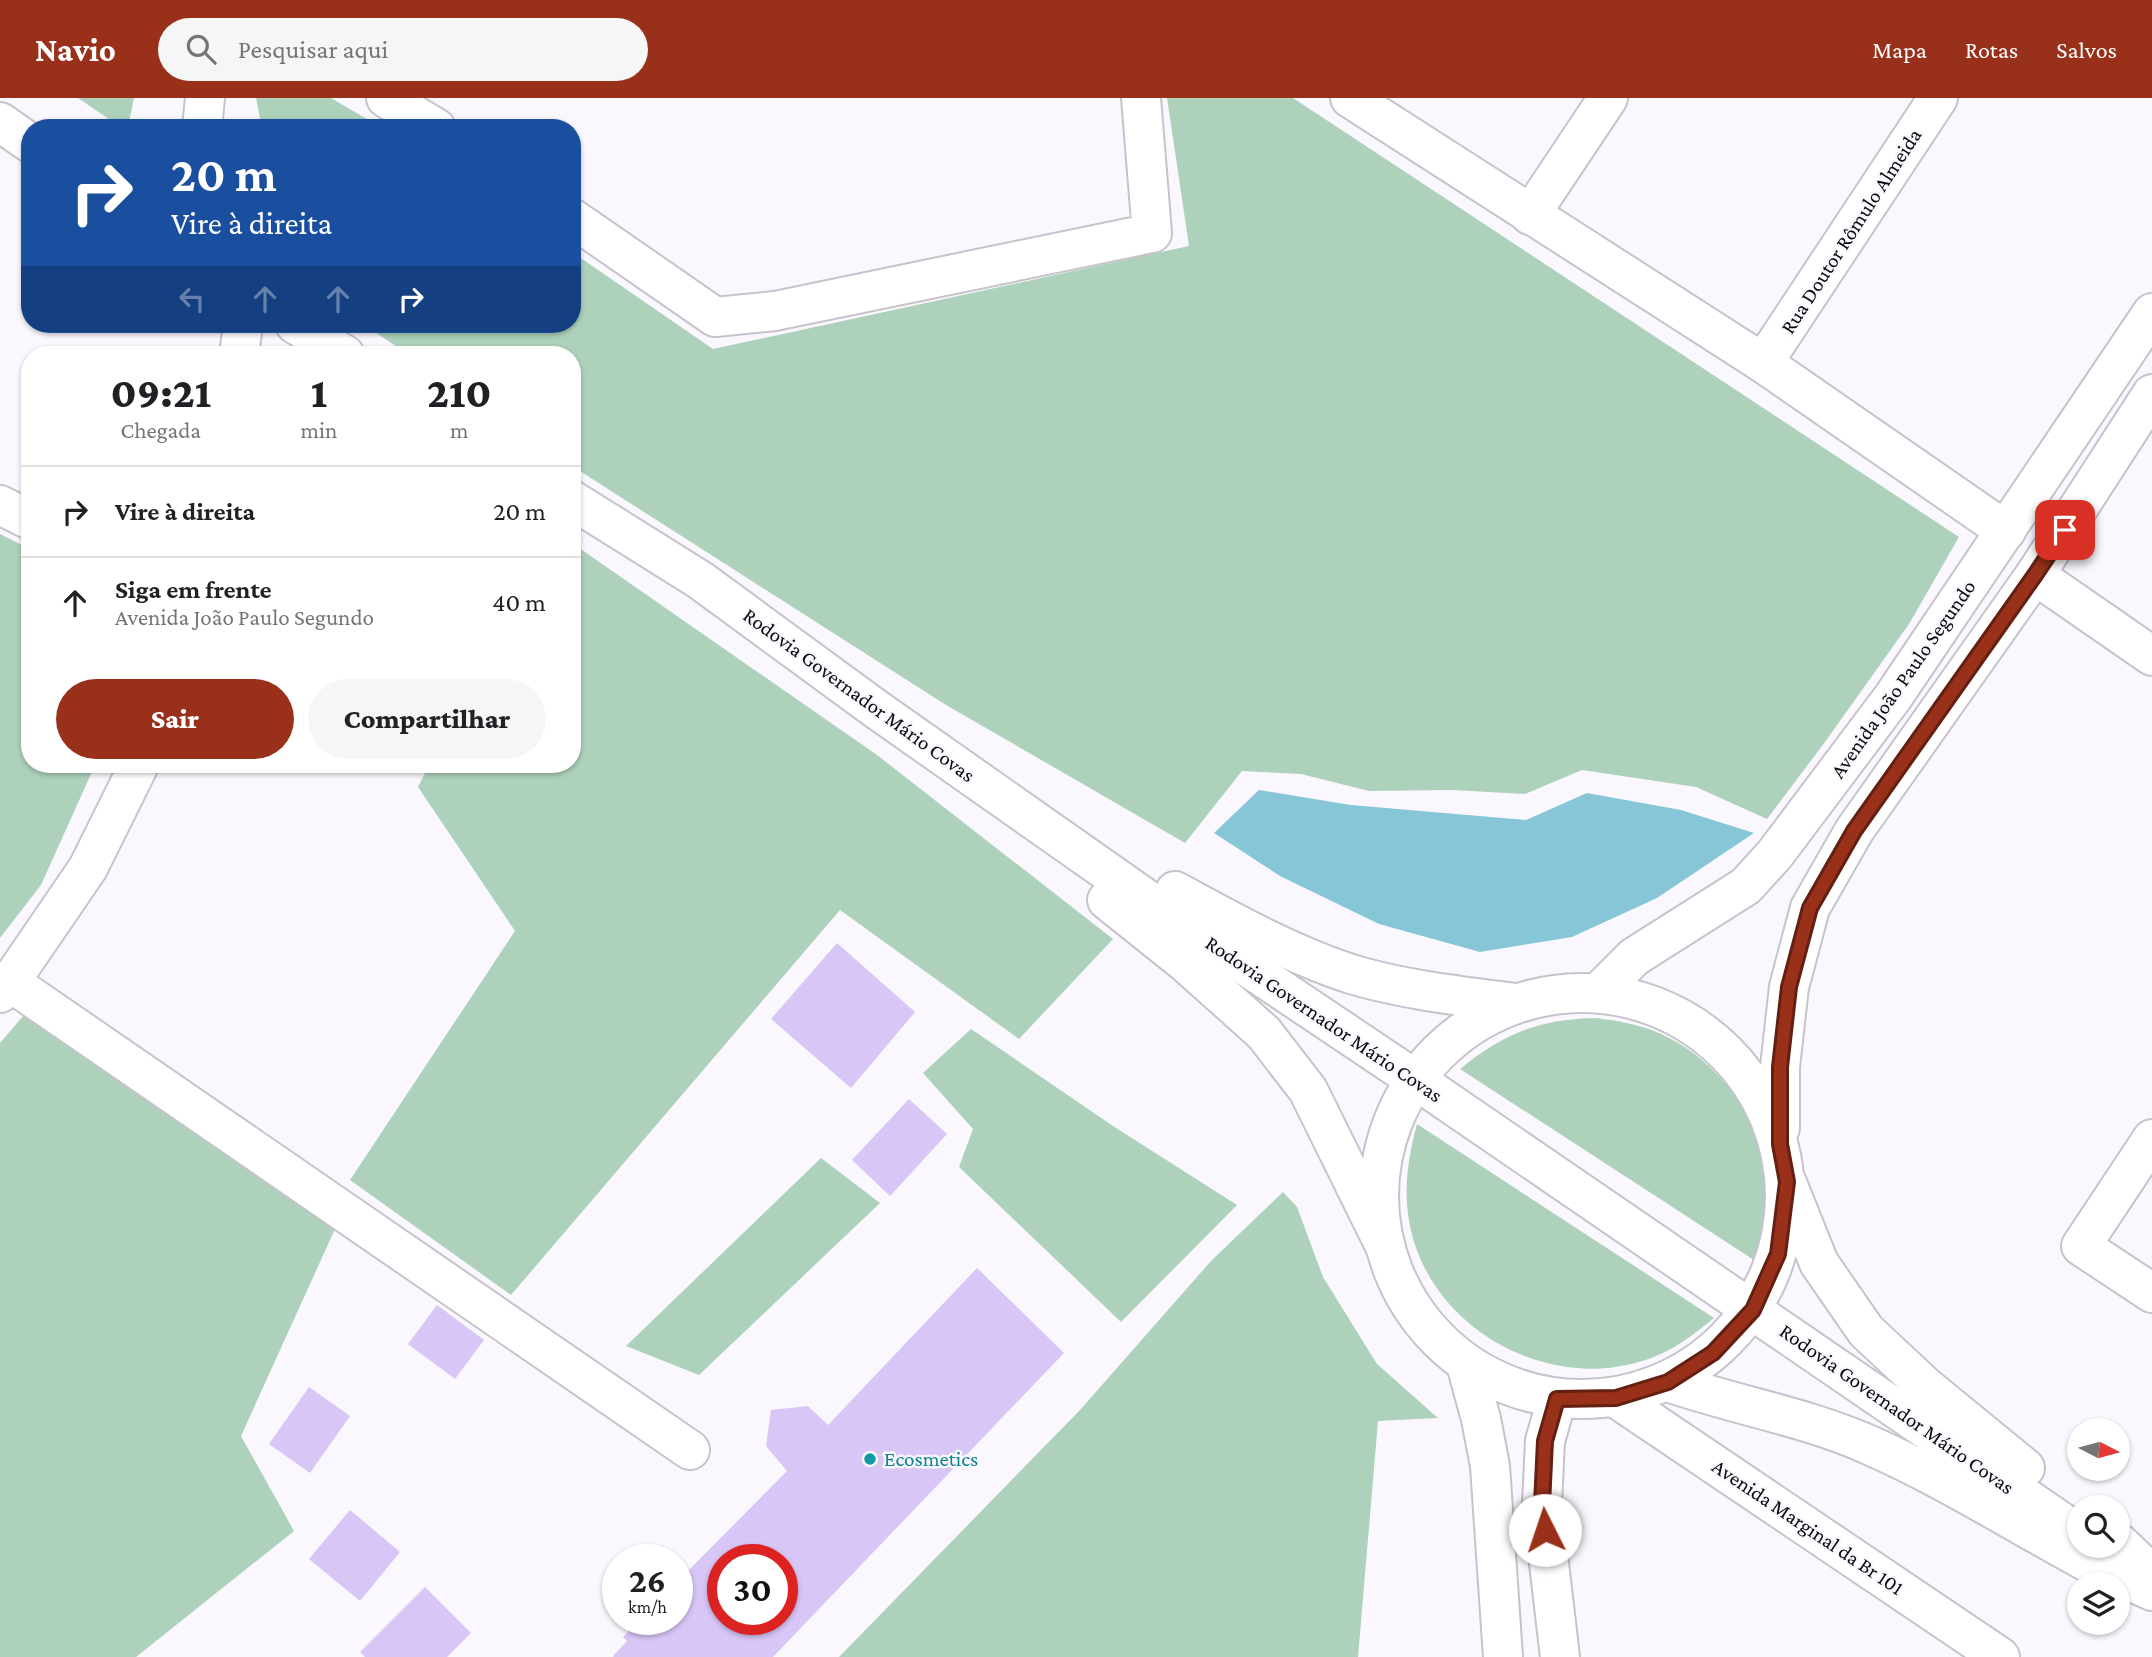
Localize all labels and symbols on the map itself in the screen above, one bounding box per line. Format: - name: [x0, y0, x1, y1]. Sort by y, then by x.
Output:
- street label: Rua Doutor Rômulo Almeida: [1776, 124, 1927, 338]
- pin: [2035, 500, 2095, 560]
- street label: Avenida João Paulo Segundo: [1825, 575, 1981, 783]
- street label: Rodovia Governador Mário Covas: [738, 603, 980, 787]
- street label: Rodovia Governador Mário Covas: [1201, 931, 1447, 1107]
- street label: Rodovia Governador Mário Covas: [1775, 1319, 2019, 1499]
- north arrow: [2067, 1418, 2130, 1480]
- place label: Ecosmetics: [884, 1447, 978, 1471]
- marker: Ecosmetics: [862, 1451, 878, 1467]
- street label: Avenida Marginal da Br 101: [1708, 1454, 1908, 1600]
- position arrow: [1508, 1493, 1582, 1567]
- speed limit sign: 30: [707, 1544, 798, 1635]

